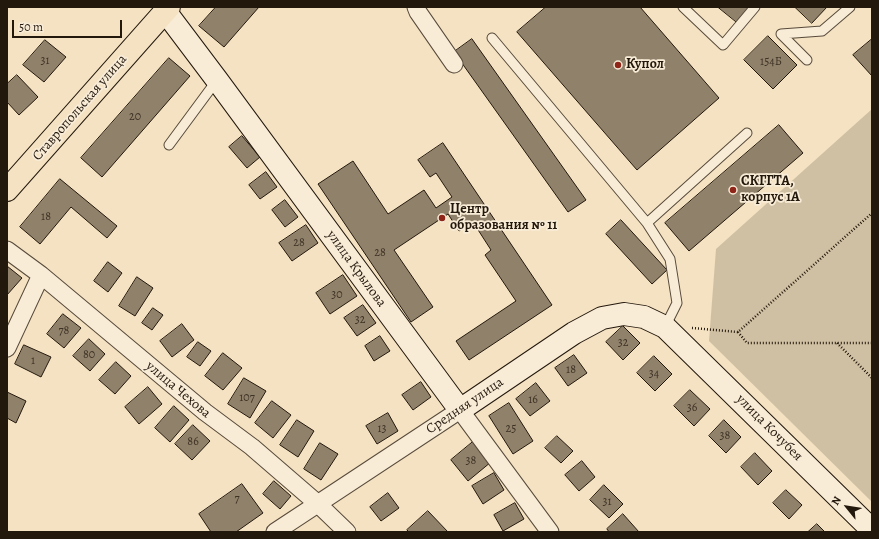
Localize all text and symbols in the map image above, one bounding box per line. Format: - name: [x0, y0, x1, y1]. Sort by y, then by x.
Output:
- scale bar: [14, 12, 124, 38]
- text: 50 m: [19, 19, 43, 35]
- street label: Ставропольская улица: [29, 51, 131, 165]
- house number: 31: [40, 54, 50, 68]
- house number: 154Б: [760, 55, 782, 69]
- place label: Купол: [626, 57, 664, 73]
- marker: Купол: [613, 60, 623, 70]
- house number: 20: [129, 110, 141, 124]
- place label: СКГГТА, корпус 1А: [741, 174, 800, 206]
- marker: СКГГТА, корпус 1А: [728, 185, 738, 195]
- place label: Центр образования № 11: [450, 202, 557, 234]
- house number: 18: [41, 210, 51, 224]
- marker: Центр образования № 11: [437, 213, 447, 223]
- street label: улица Крылова: [322, 227, 390, 311]
- house number: 28: [293, 236, 305, 250]
- house number: 28: [374, 246, 386, 260]
- house number: 30: [331, 288, 343, 302]
- house number: 32: [355, 313, 365, 327]
- house number: 78: [59, 324, 69, 338]
- house number: 32: [618, 336, 628, 350]
- house number: 80: [83, 348, 95, 362]
- house number: 1: [31, 354, 35, 368]
- street label: улица Чехова: [142, 358, 214, 422]
- house number: 18: [566, 363, 576, 377]
- house number: 34: [649, 367, 659, 381]
- street label: Средняя улица: [423, 374, 507, 438]
- house number: 107: [239, 391, 255, 405]
- street label: улица Кочубея: [732, 391, 806, 465]
- house number: 16: [528, 393, 538, 407]
- house number: 36: [687, 401, 697, 415]
- house number: 13: [377, 422, 387, 436]
- house number: 25: [506, 422, 516, 436]
- house number: 38: [720, 429, 730, 443]
- house number: 86: [187, 435, 199, 449]
- house number: 38: [466, 454, 476, 468]
- north arrow: [827, 487, 867, 527]
- house number: 7: [234, 492, 240, 506]
- text: N: [828, 494, 845, 508]
- house number: 31: [602, 495, 612, 509]

